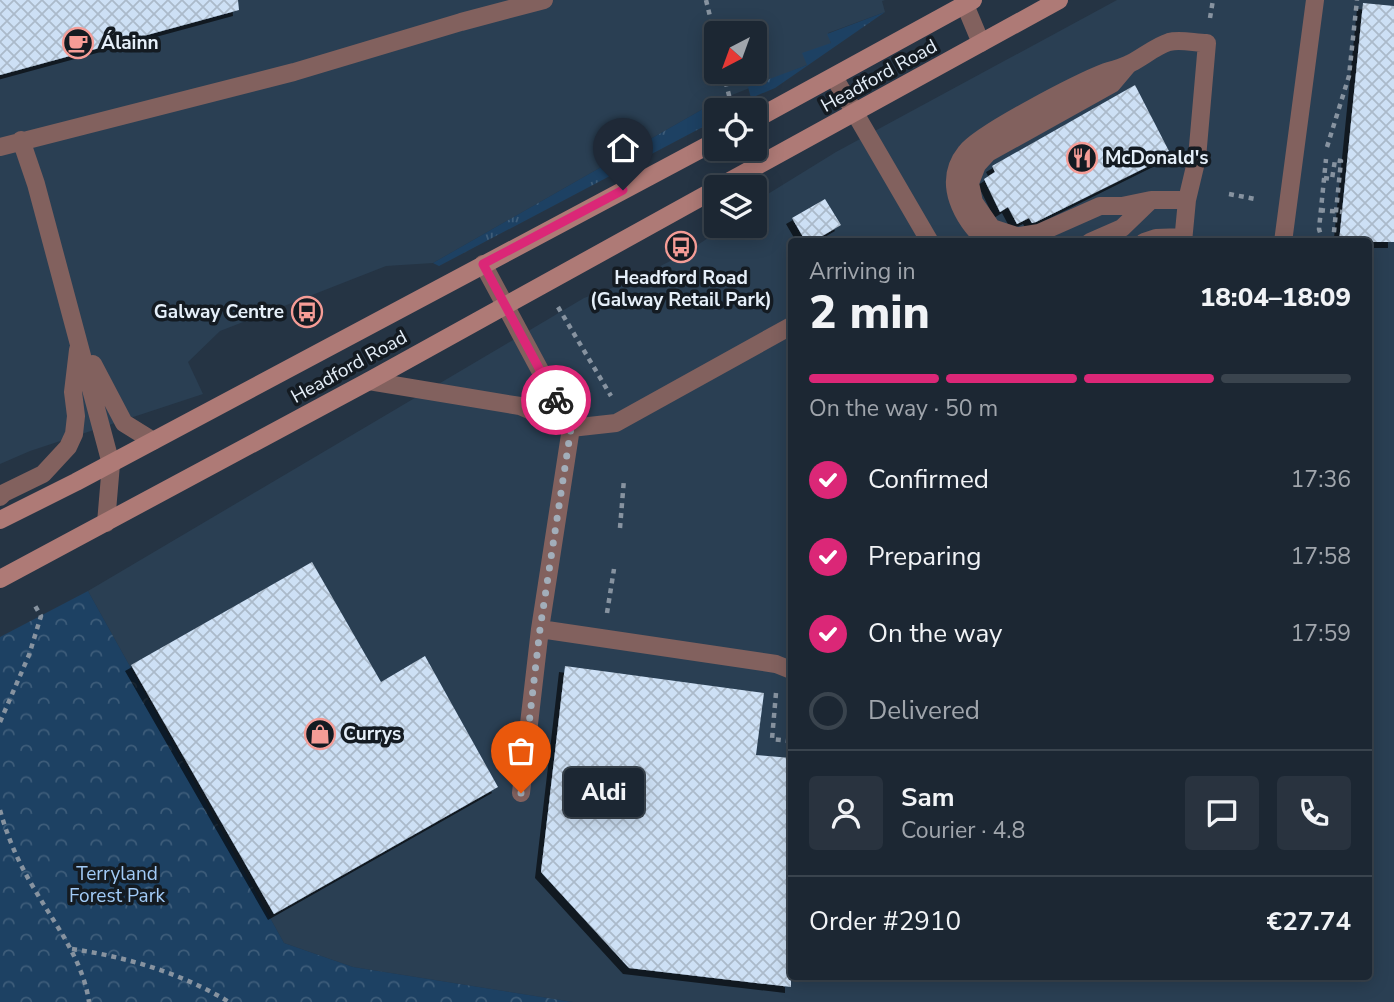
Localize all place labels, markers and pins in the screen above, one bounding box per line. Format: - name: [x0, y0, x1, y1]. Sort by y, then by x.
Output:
- cafe icon: Álainn: [61, 26, 95, 60]
- place label: Álainn: [101, 30, 159, 56]
- pin: [593, 118, 653, 190]
- restaurant icon: McDonald's: [1065, 141, 1099, 175]
- place label: McDonald's: [1105, 145, 1209, 171]
- bus stop icon: Headford Road (Galway Retail Park): [664, 230, 698, 264]
- place label: Headford Road (Galway Retail Park): [590, 265, 772, 313]
- bus stop icon: Galway Centre: [290, 295, 324, 329]
- place label: Galway Centre: [154, 299, 284, 325]
- shop icon: Currys: [303, 717, 337, 751]
- place label: Currys: [343, 721, 401, 747]
- pin: [491, 721, 551, 793]
- callout: Aldi: [563, 768, 644, 818]

